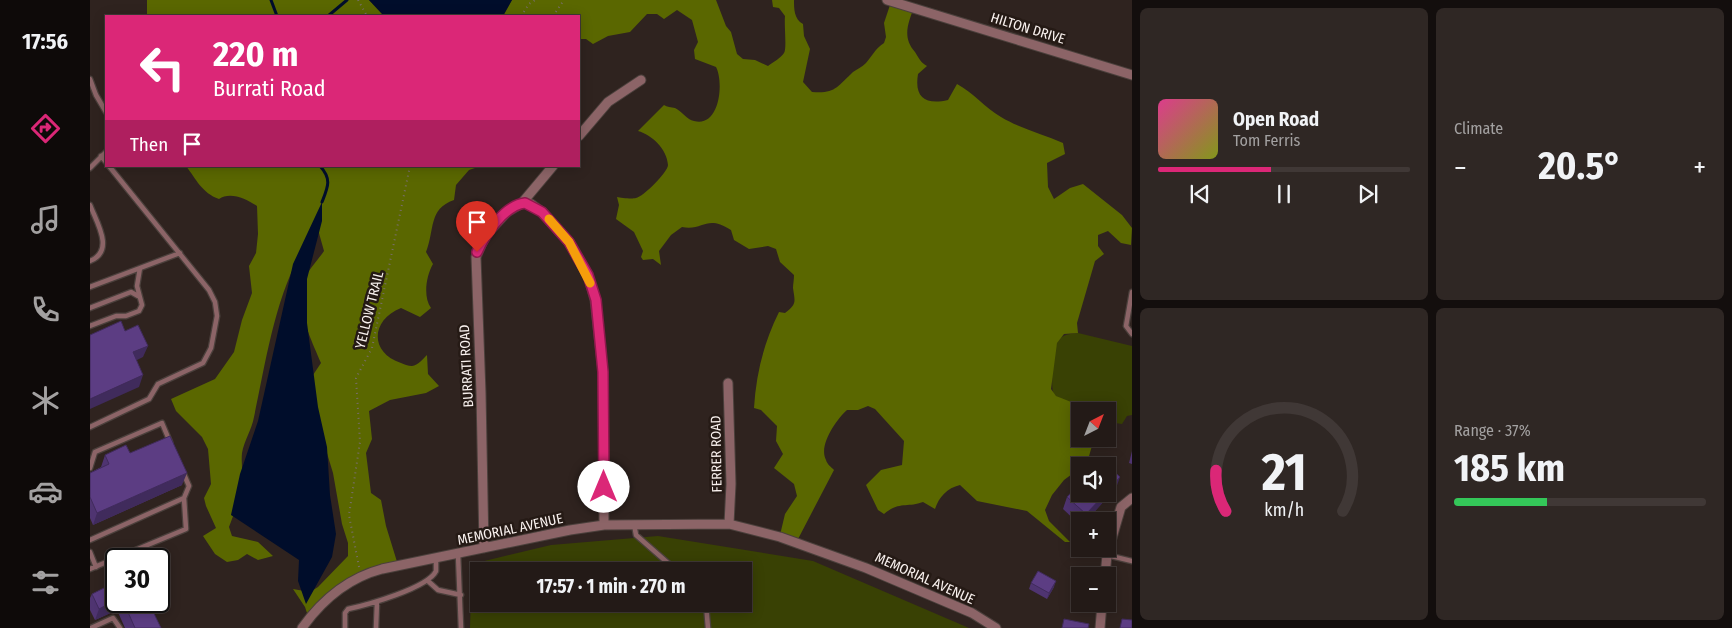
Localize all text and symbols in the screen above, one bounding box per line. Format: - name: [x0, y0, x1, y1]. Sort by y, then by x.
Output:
- street label: HILTON DRIVE: [989, 9, 1068, 48]
- text: 17:56: [22, 28, 68, 55]
- text: 220 m: [213, 33, 299, 75]
- icon: left: [130, 35, 195, 100]
- text: Burrati Road: [213, 75, 326, 102]
- text: Open Road: [1233, 108, 1319, 131]
- icon: directions: [28, 111, 63, 146]
- text: Climate: [1454, 119, 1503, 138]
- icon: arrive: [178, 130, 206, 158]
- text: Tom Ferris: [1233, 131, 1300, 150]
- text: Then: [130, 133, 168, 156]
- text: 20.5°: [1538, 143, 1622, 189]
- text: −: [1454, 151, 1467, 184]
- text: +: [1693, 151, 1706, 184]
- icon: previous: [1186, 180, 1214, 208]
- icon: pause: [1270, 180, 1298, 208]
- icon: next: [1354, 180, 1382, 208]
- pin: [456, 201, 498, 252]
- icon: music: [28, 202, 63, 237]
- icon: arrive: [463, 208, 491, 236]
- street label: YELLOW TRAIL: [352, 270, 387, 351]
- icon: phone: [28, 292, 63, 327]
- street label: BURRATI ROAD: [456, 324, 477, 408]
- icon: climate: [28, 383, 63, 418]
- north arrow: [1071, 402, 1116, 448]
- map controls: [1071, 402, 1116, 612]
- street label: FERRER ROAD: [707, 415, 726, 493]
- text: Range · 37%: [1454, 421, 1531, 440]
- text: 21: [1260, 441, 1307, 504]
- text: 185 km: [1454, 445, 1565, 491]
- button: sound: [1071, 457, 1116, 502]
- position arrow: [577, 460, 629, 512]
- icon: car: [28, 474, 63, 509]
- text: km/h: [1264, 499, 1304, 521]
- street label: MEMORIAL AVENUE: [456, 510, 565, 549]
- button: +: [1071, 512, 1116, 557]
- speed limit sign: 30: [105, 548, 170, 613]
- street label: MEMORIAL AVENUE: [872, 549, 978, 608]
- icon: filters: [28, 565, 63, 600]
- button: −: [1071, 567, 1116, 612]
- text: 17:57 · 1 min · 270 m: [537, 575, 685, 598]

